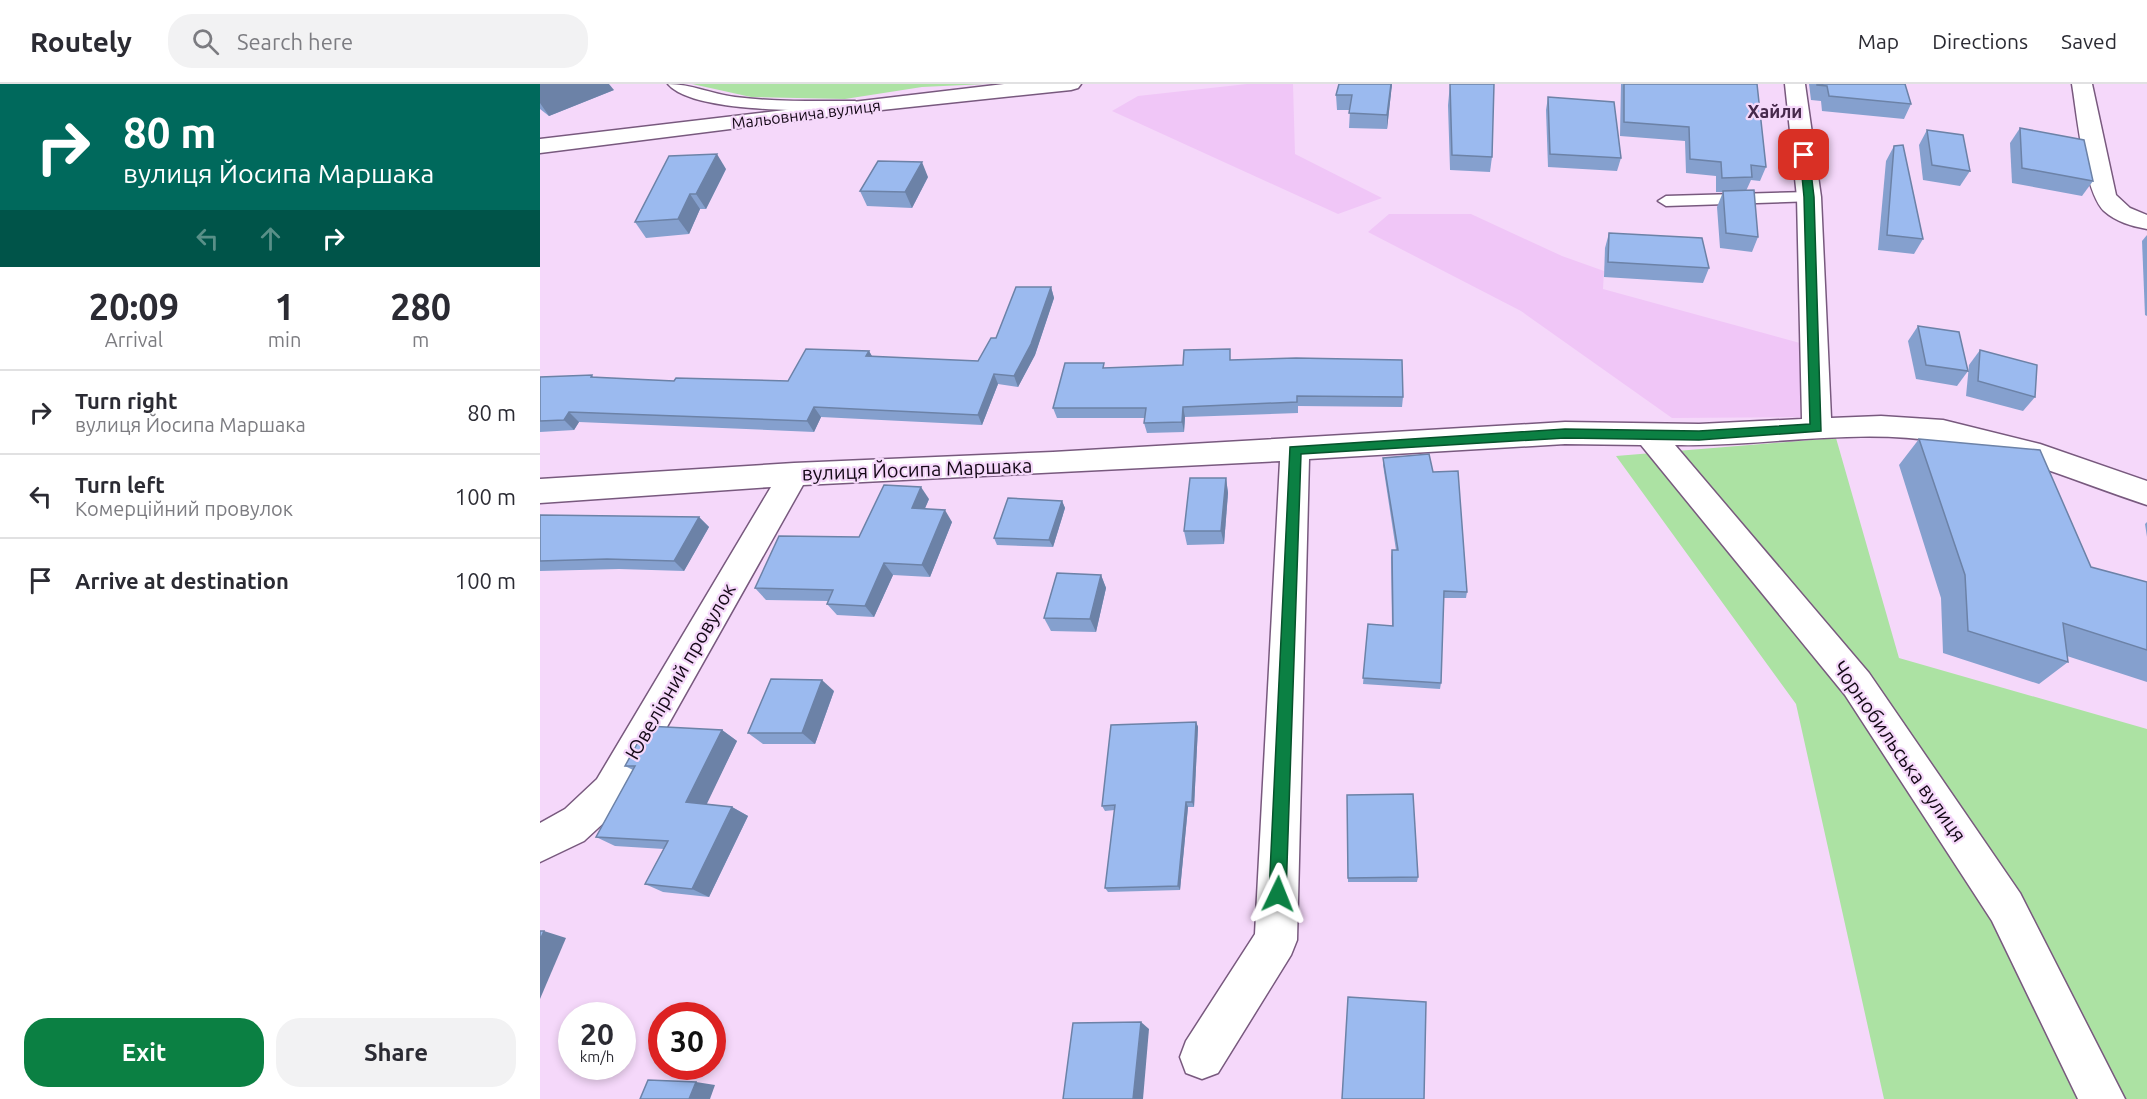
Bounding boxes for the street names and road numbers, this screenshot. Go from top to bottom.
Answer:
street label: Мальовнича вулиця [730,96,882,132]
street label: вулиця Йосипа Маршака [801,453,1033,485]
street label: Ювелірний провулок [620,579,740,763]
street label: Чорнобильська вулиця [1829,656,1971,846]

